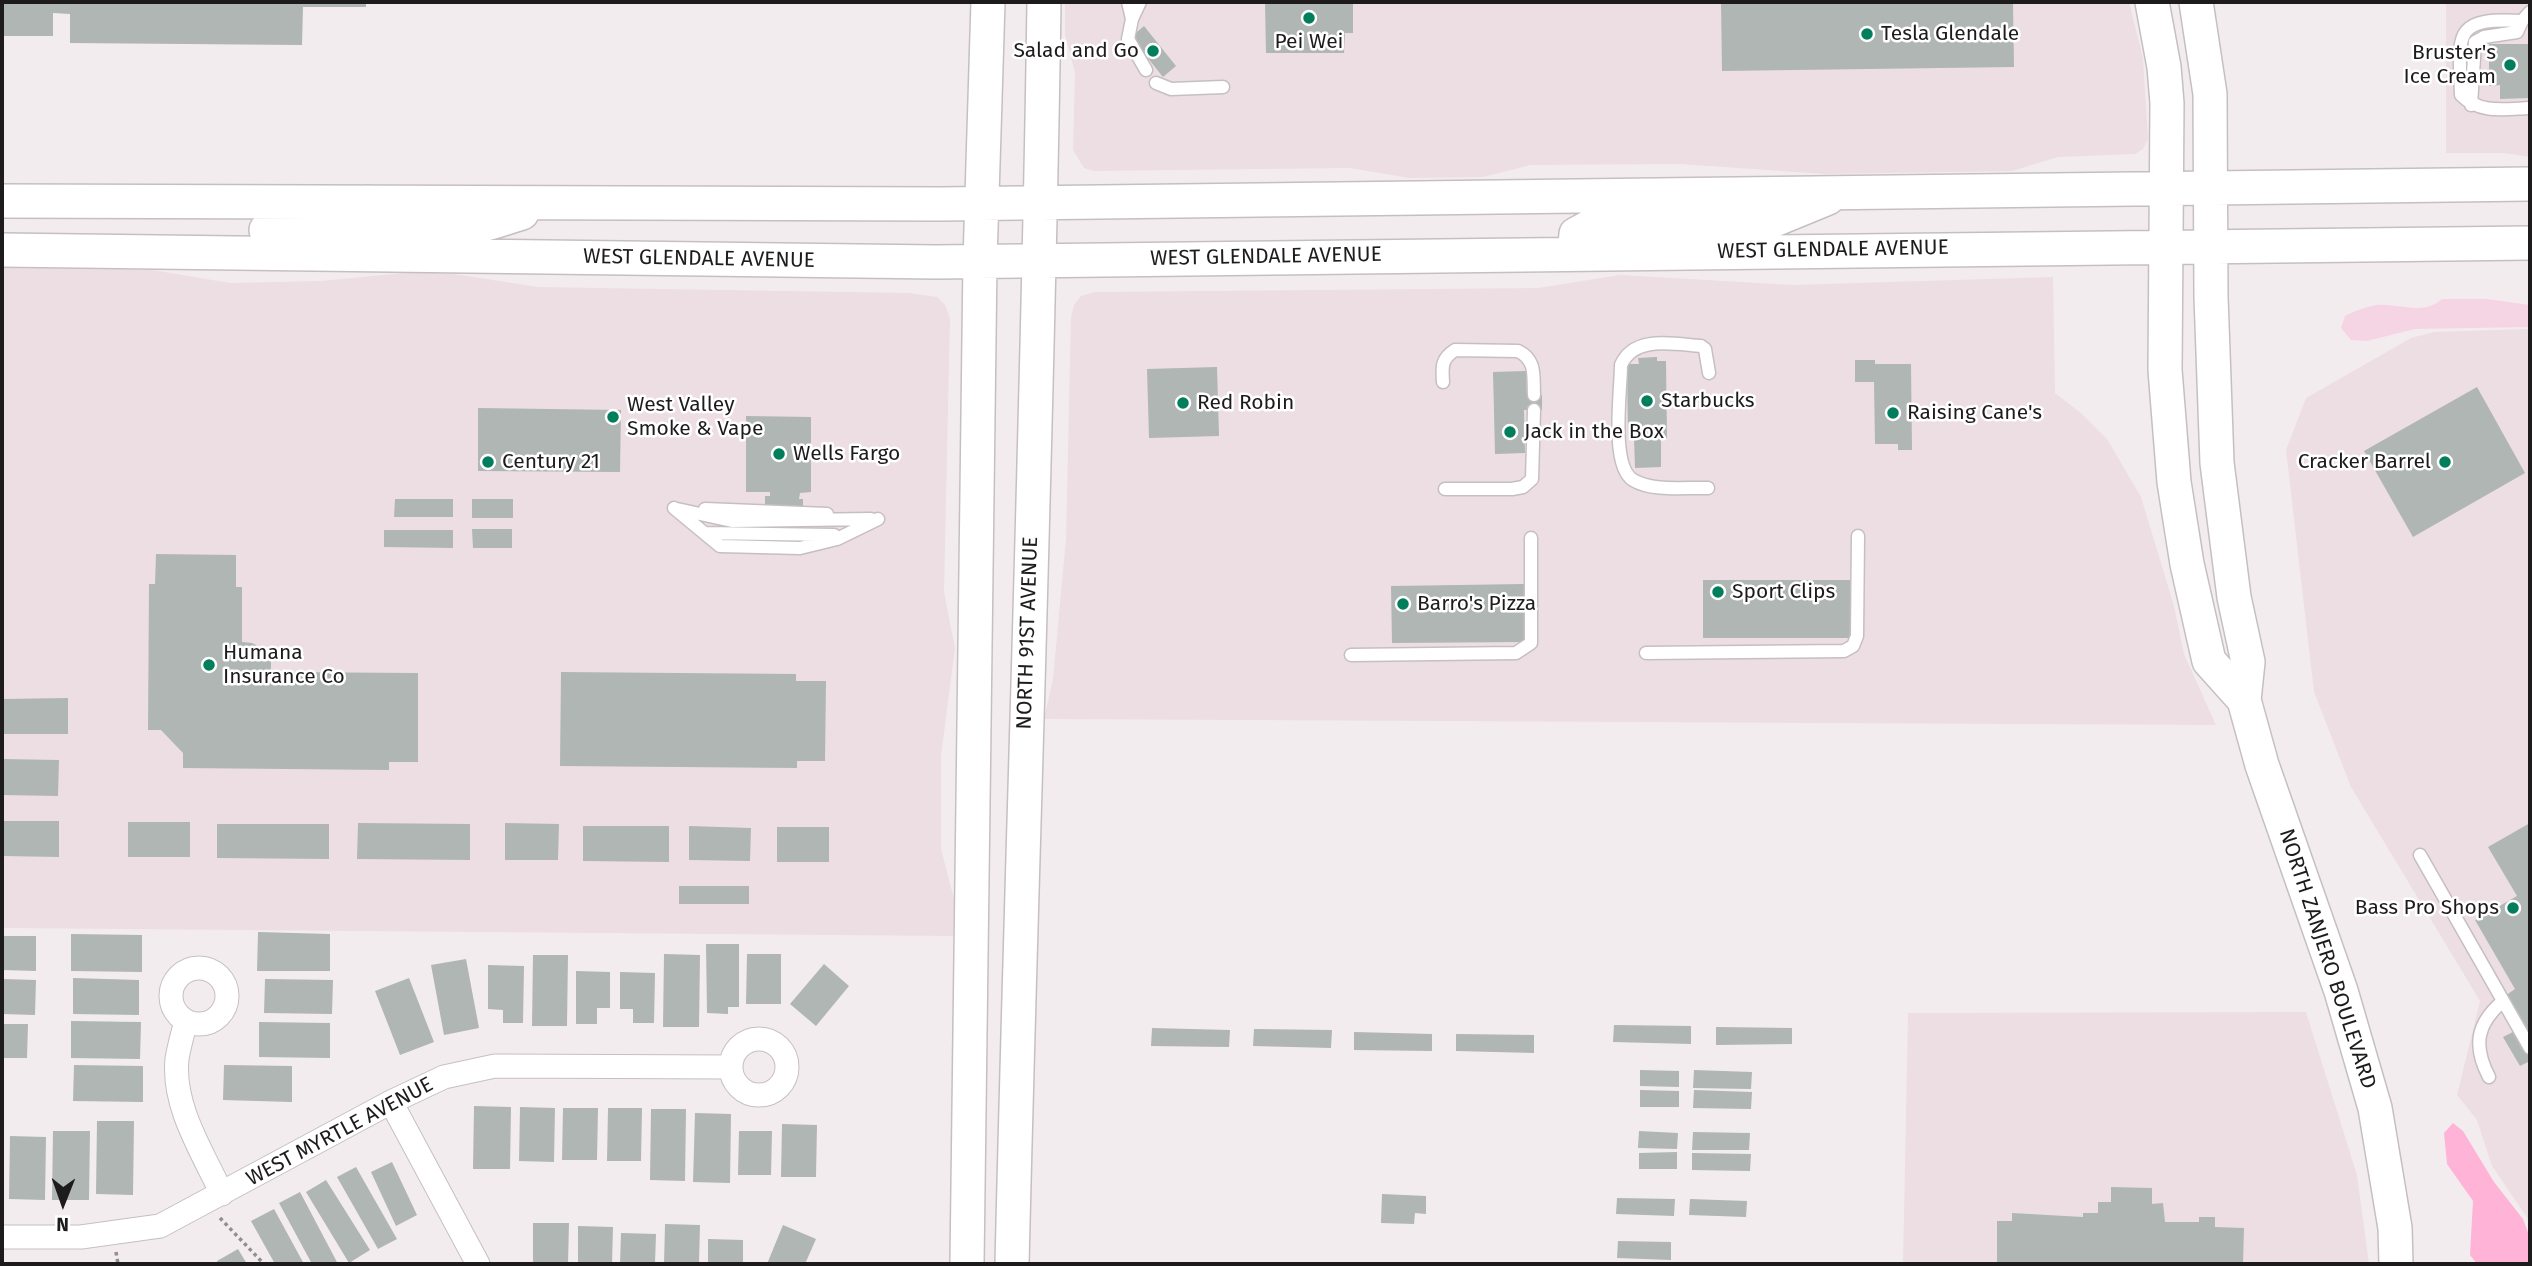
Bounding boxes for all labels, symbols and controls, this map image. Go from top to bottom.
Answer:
marker: Pei Wei [1301,10,1317,26]
place label: Tesla Glendale [1881,21,2019,47]
marker: Tesla Glendale [1859,26,1875,42]
place label: Pei Wei [1274,29,1344,55]
place label: Salad and Go [1013,38,1139,64]
place label: Bruster's Ice Cream [2404,40,2496,90]
marker: Salad and Go [1145,43,1161,59]
marker: Bruster's Ice Cream [2502,57,2518,73]
street label: WEST GLENDALE AVENUE [1717,235,1949,265]
street label: WEST GLENDALE AVENUE [1150,242,1382,272]
street label: WEST GLENDALE AVENUE [583,244,815,274]
place label: Starbucks [1661,388,1755,414]
place label: Red Robin [1197,390,1294,416]
place label: West Valley Smoke & Vape [627,392,763,442]
marker: Starbucks [1639,393,1655,409]
marker: Red Robin [1175,395,1191,411]
place label: Raising Cane's [1907,400,2042,426]
marker: Raising Cane's [1885,405,1901,421]
marker: West Valley Smoke & Vape [605,409,621,425]
place label: Jack in the Box [1524,419,1664,445]
marker: Jack in the Box [1502,424,1518,440]
place label: Wells Fargo [793,441,900,467]
marker: Wells Fargo [771,446,787,462]
place label: Century 21 [502,449,600,475]
place label: Cracker Barrel [2298,449,2431,475]
marker: Century 21 [480,454,496,470]
marker: Cracker Barrel [2437,454,2453,470]
street label: NORTH 91ST AVENUE [1012,536,1044,730]
place label: Sport Clips [1732,579,1835,605]
marker: Sport Clips [1710,584,1726,600]
place label: Barro's Pizza [1417,591,1536,617]
marker: Barro's Pizza [1395,596,1411,612]
place label: Humana Insurance Co [223,640,345,690]
marker: Humana Insurance Co [201,657,217,673]
street label: NORTH ZANJERO BOULEVARD [2273,826,2381,1092]
place label: Bass Pro Shops [2355,895,2499,921]
marker: Bass Pro Shops [2505,900,2521,916]
street label: WEST MYRTLE AVENUE [242,1072,438,1192]
north arrow [28,1168,98,1238]
text: N [56,1213,69,1236]

